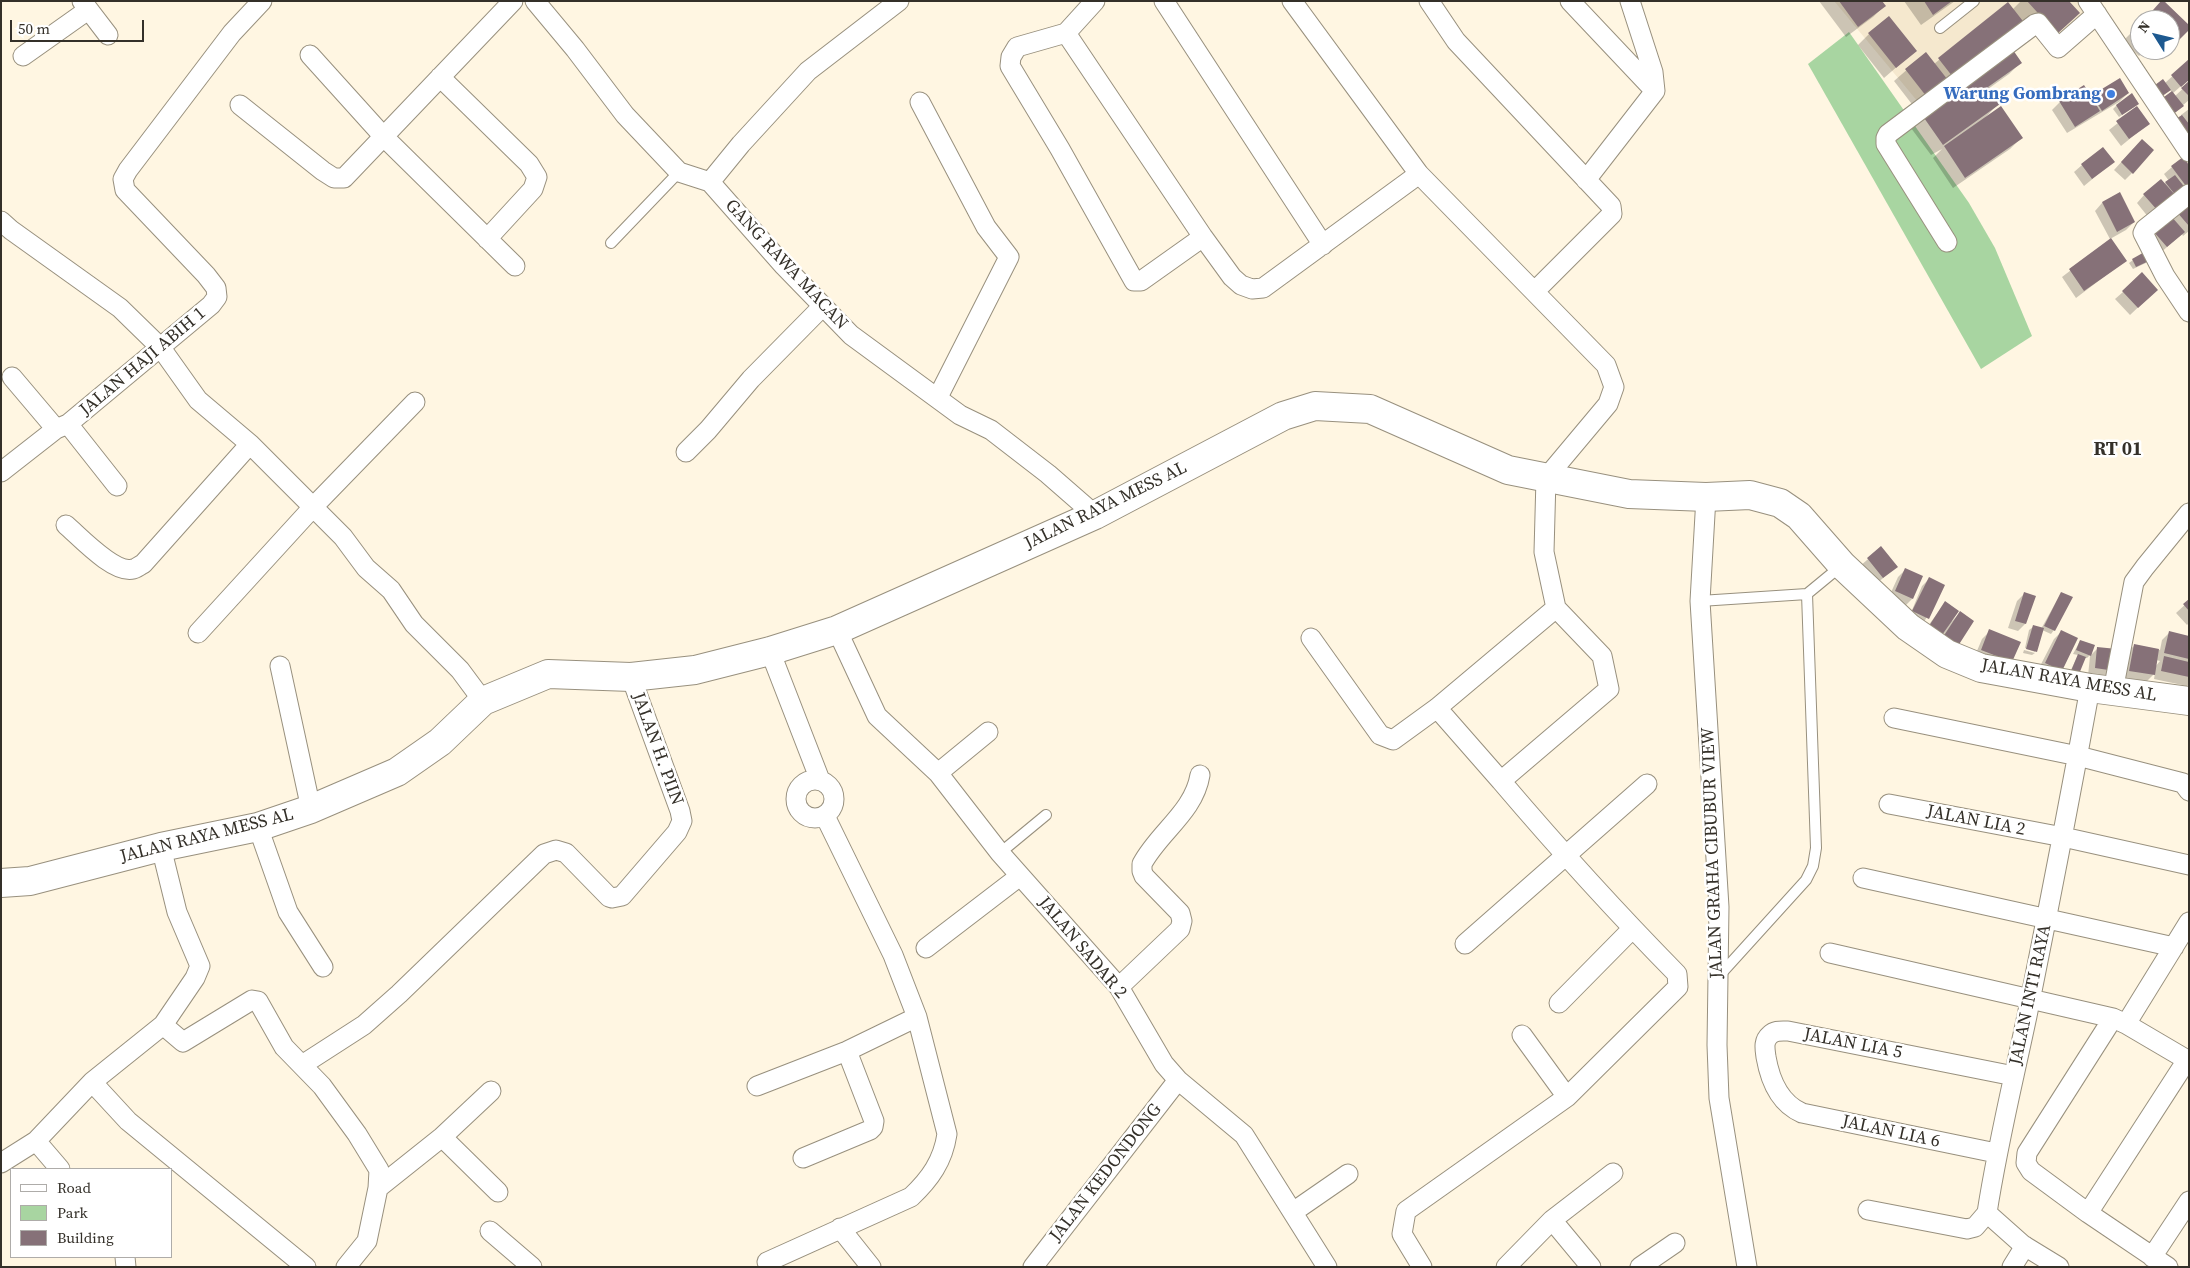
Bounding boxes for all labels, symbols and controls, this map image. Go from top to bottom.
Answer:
scale bar [12,10,146,42]
north arrow [2130,10,2180,60]
text: N [2133,17,2155,37]
text: 50 m [18,18,50,39]
place label: Warung Gombrang [1943,83,2101,105]
marker: Warung Gombrang [2105,88,2117,100]
street label: GANG RAWA MACAN [720,195,852,335]
street label: JALAN HAJI ABIH 1 [76,303,210,421]
district label: RT 01 [2094,439,2142,461]
street label: JALAN RAYA MESS AL [1021,457,1191,555]
street label: JALAN RAYA MESS AL [1980,655,2158,707]
street label: JALAN H. PIIN [627,690,687,808]
street label: JALAN GRAHA CIBUBUR VIEW [1698,727,1728,979]
street label: JALAN LIA 2 [1925,801,2027,841]
street label: JALAN RAYA MESS AL [118,804,296,868]
street label: JALAN SADAR 2 [1033,893,1131,1003]
street label: JALAN INTI RAYA [2006,923,2056,1067]
street label: JALAN LIA 5 [1802,1024,1904,1064]
street label: JALAN KEDONDONG [1045,1100,1167,1246]
street label: JALAN LIA 6 [1840,1111,1942,1153]
legend [10,1168,172,1258]
text: Road [57,1177,91,1198]
text: Park [57,1202,88,1223]
text: Building [57,1227,114,1248]

